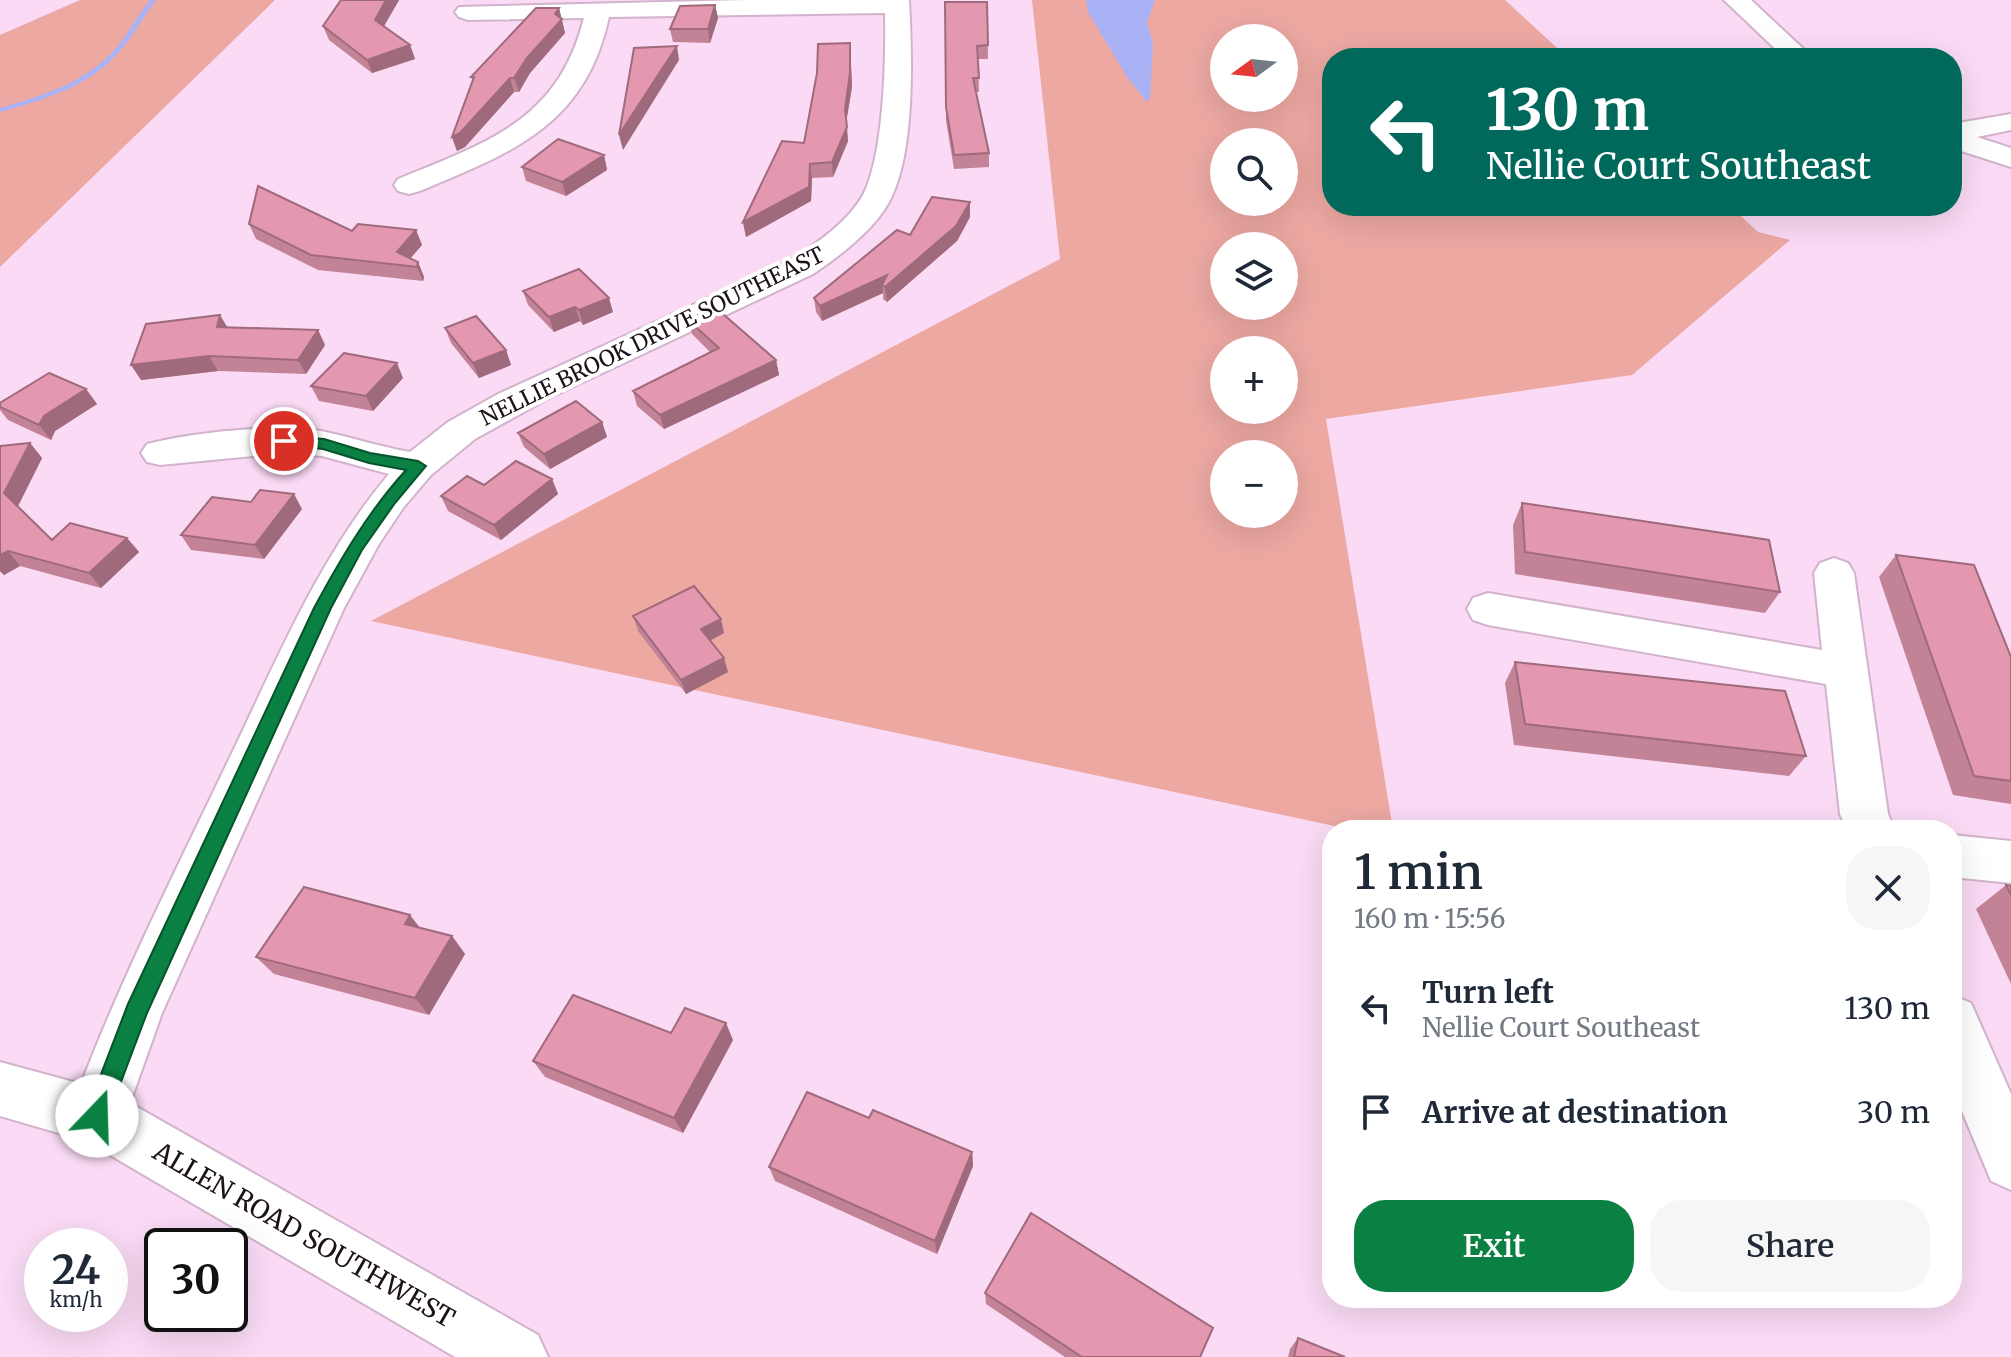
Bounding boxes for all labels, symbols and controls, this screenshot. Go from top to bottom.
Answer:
north arrow [1210,24,1298,112]
map controls [1210,24,1298,528]
text: 130 m [1486,75,1649,145]
icon: left [1354,80,1458,184]
button: search [1210,128,1298,216]
text: Nellie Court Southeast [1486,144,1871,189]
button: layers [1210,232,1298,320]
street label: NELLIE BROOK DRIVE SOUTHEAST [475,240,829,432]
button: + [1210,336,1298,424]
pin [250,407,318,475]
icon: arrive [262,419,306,463]
button: − [1210,440,1298,528]
text: 1 min [1354,842,1483,902]
button: close [1846,846,1930,930]
text: 160 m · 15:56 [1354,902,1505,935]
text: Turn left [1422,973,1554,1011]
icon: left [1354,986,1398,1030]
text: 130 m [1844,989,1930,1027]
text: Nellie Court Southeast [1422,1011,1700,1044]
position arrow [55,1074,139,1158]
icon: arrive [1354,1090,1398,1134]
text: Arrive at destination [1422,1093,1728,1131]
text: 30 m [1857,1093,1930,1131]
street label: ALLEN ROAD SOUTHWEST [147,1134,461,1335]
button: Exit [1354,1200,1634,1292]
button: Share [1650,1200,1930,1292]
speed limit sign: 30 [144,1228,248,1332]
text: 24 [52,1245,100,1295]
text: km/h [50,1287,102,1312]

